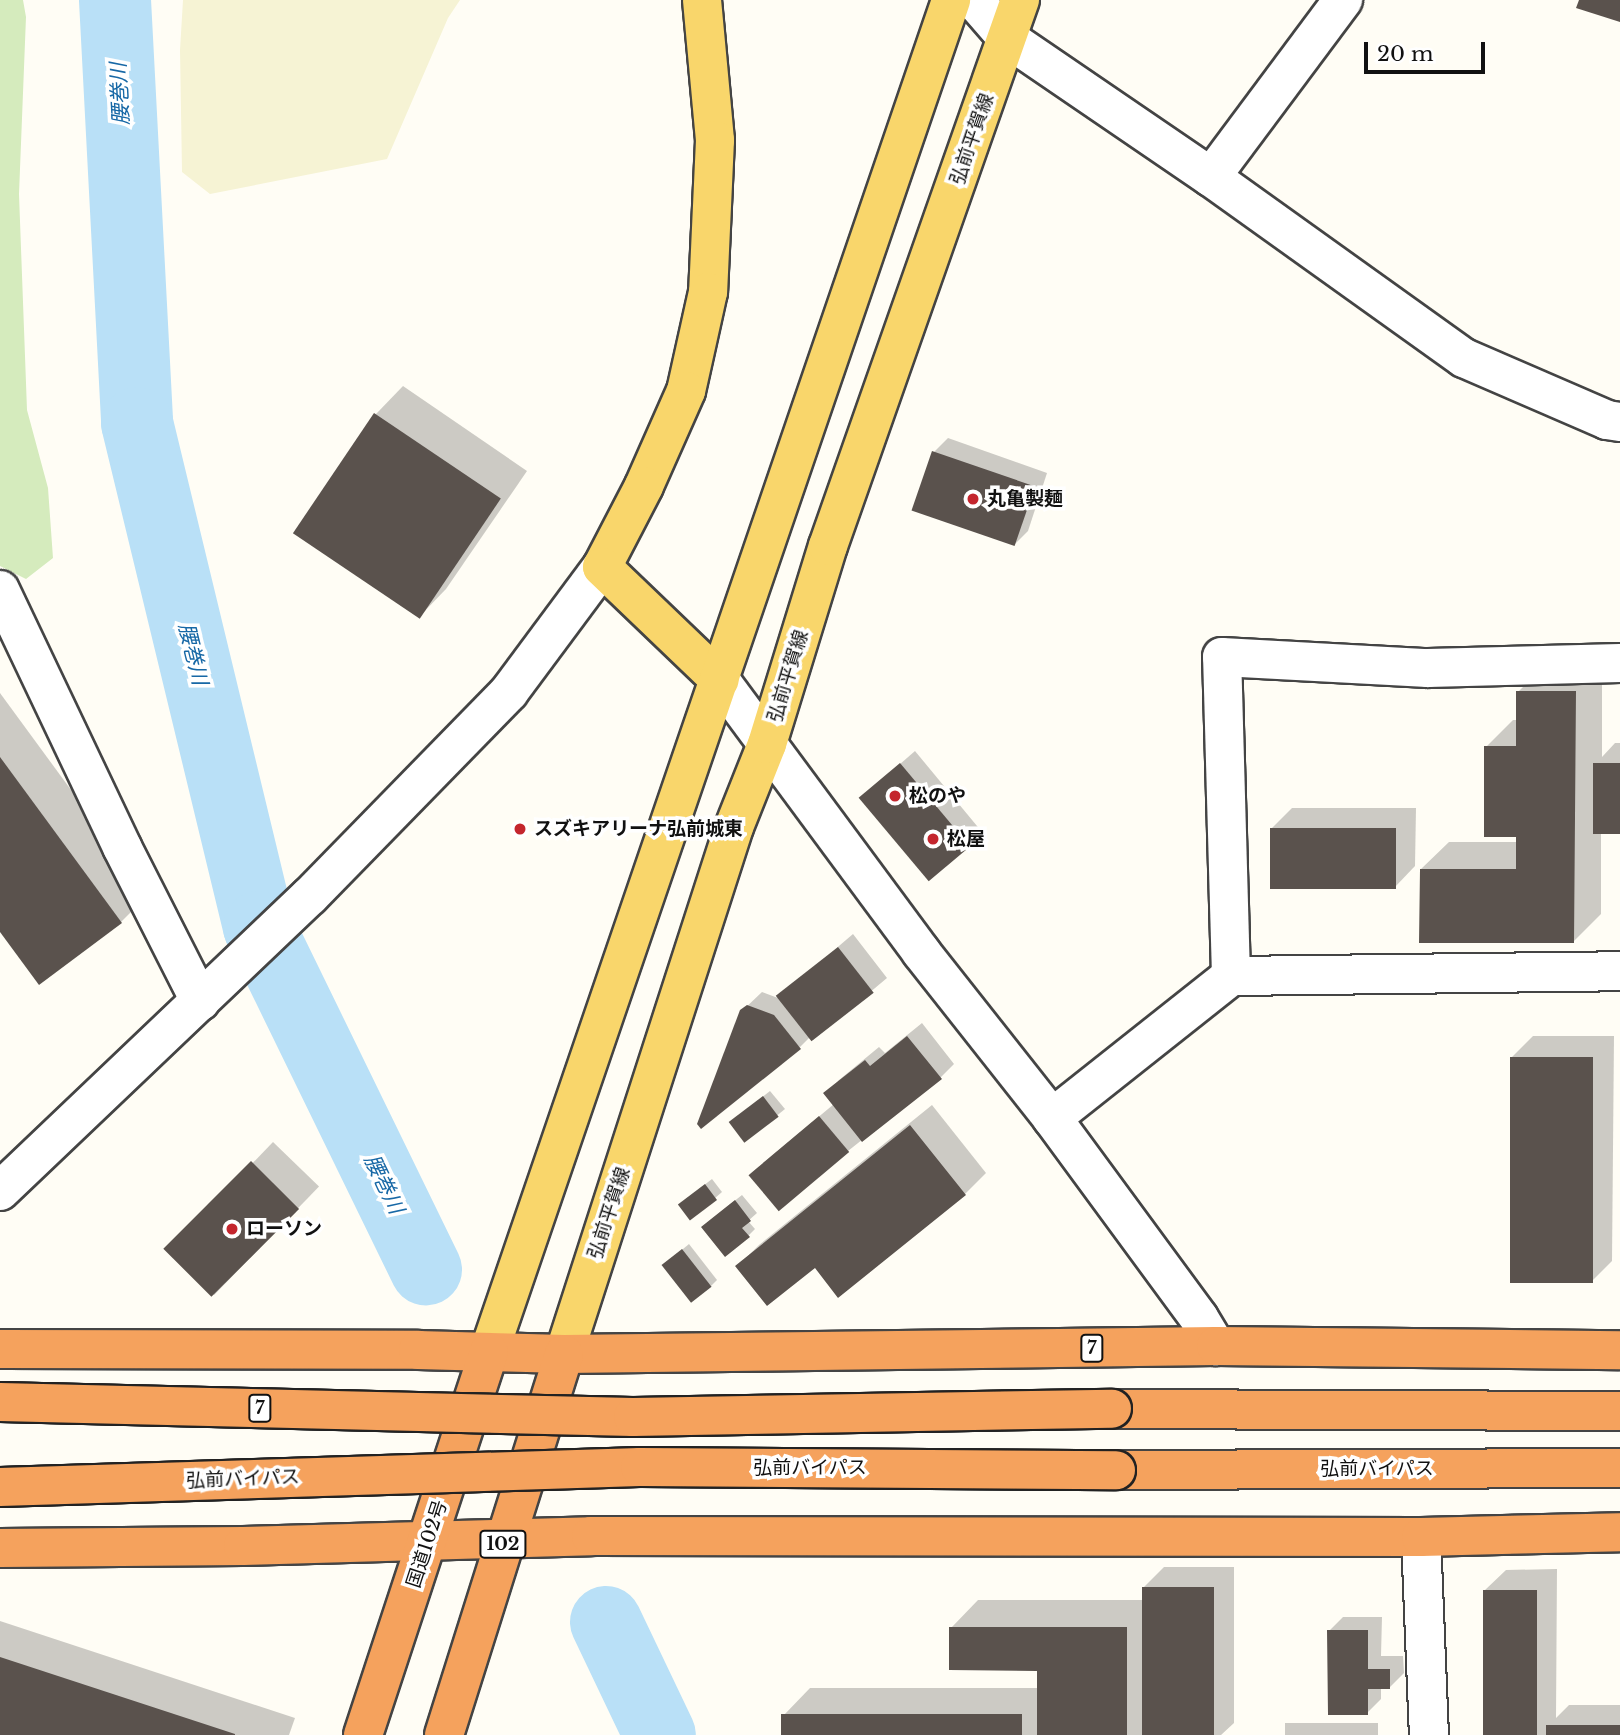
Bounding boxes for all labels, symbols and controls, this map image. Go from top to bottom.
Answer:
scale bar [1368,28,1489,72]
text: 20 m [1377,41,1434,67]
water label: 腰巻川 [106,62,134,126]
street label: 弘前平賀線 [946,90,998,188]
place label: 丸亀製麺 [987,488,1063,510]
marker: 丸亀製麺 [965,491,981,507]
water label: 腰巻川 [173,620,213,688]
street label: 弘前平賀線 [763,627,813,725]
place label: 松のや [909,785,966,807]
marker: 松のや [887,788,903,804]
place label: スズキアリーナ弘前城東 [534,818,743,840]
marker: スズキアリーナ弘前城東 [512,821,528,837]
place label: 松屋 [947,828,985,850]
marker: 松屋 [925,831,941,847]
water label: 腰巻川 [359,1150,409,1218]
street label: 弘前平賀線 [583,1164,635,1262]
place label: ローソン [246,1218,322,1240]
marker: ローソン [224,1221,240,1237]
road number: 7 [1080,1334,1104,1363]
road number: 7 [248,1394,272,1422]
street label: 弘前バイパス [753,1457,867,1479]
street label: 弘前バイパス [1320,1458,1434,1480]
street label: 弘前バイパス [186,1466,300,1492]
street label: 国道102号 [402,1497,452,1591]
road number: 102 [478,1530,528,1559]

